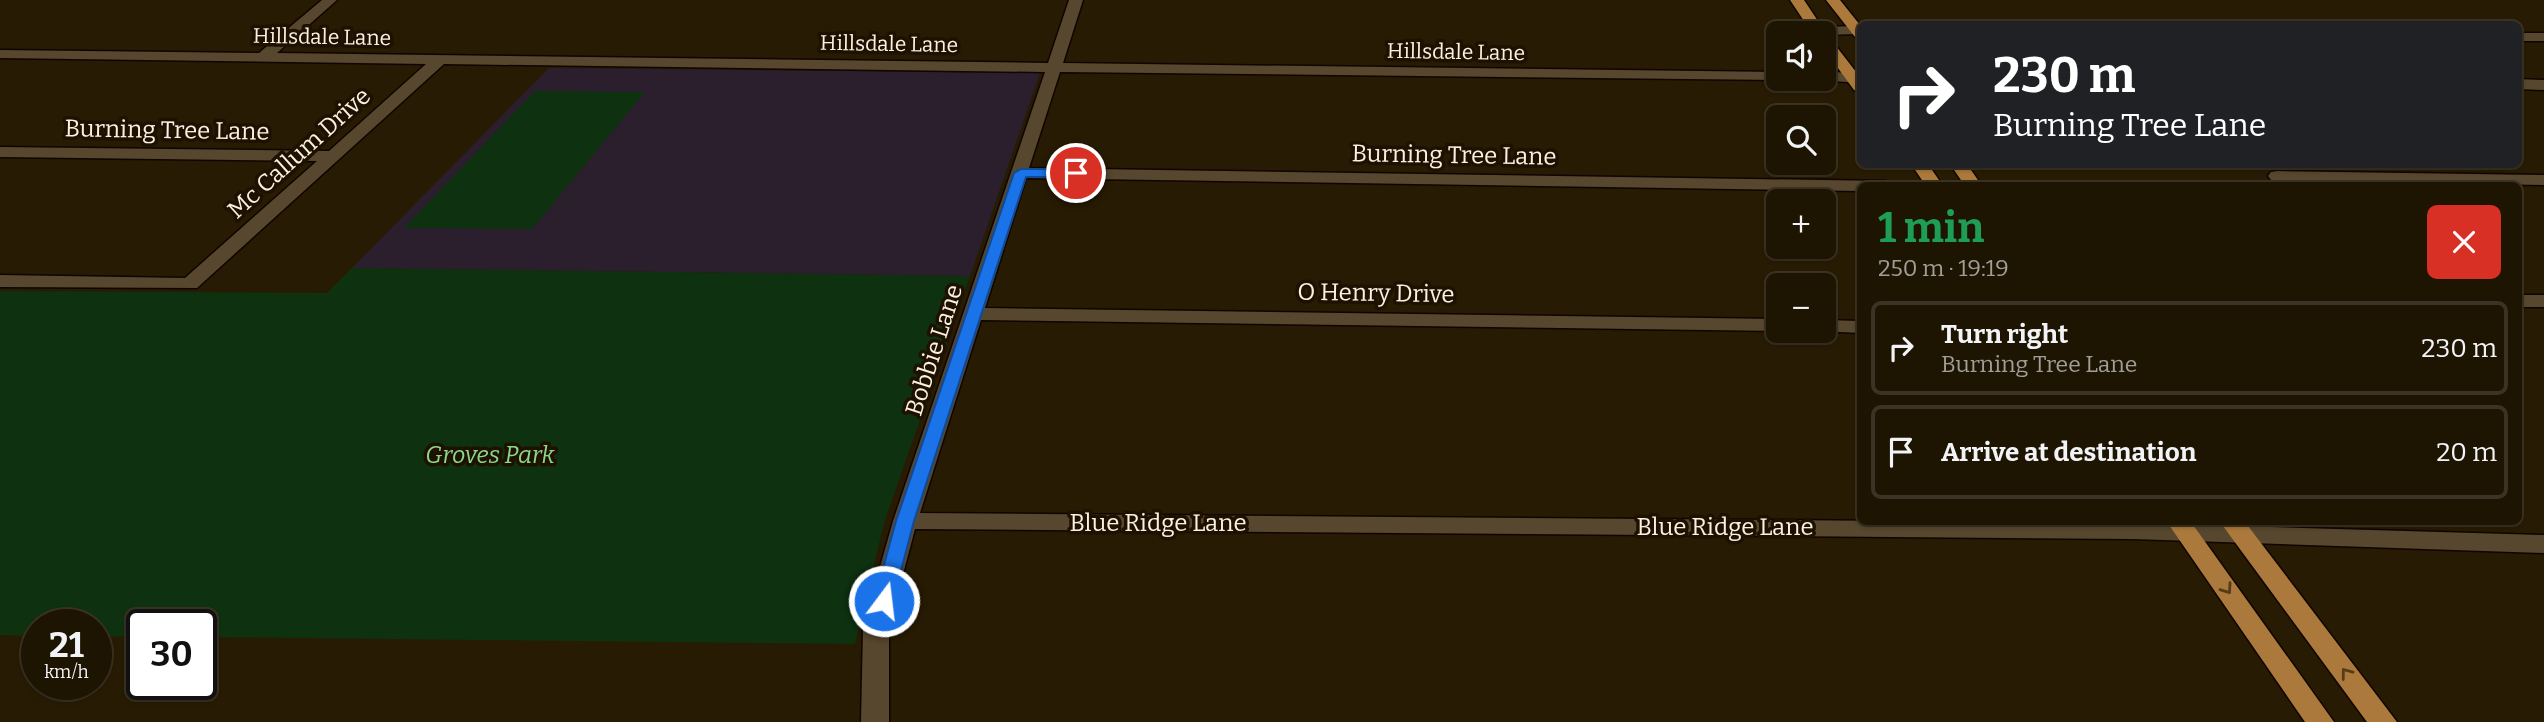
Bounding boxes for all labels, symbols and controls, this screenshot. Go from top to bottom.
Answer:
map controls [1766,21,1836,343]
button: sound [1766,21,1836,91]
street label: Hillsdale Lane [253,23,391,51]
street label: Hillsdale Lane [820,30,958,58]
street label: Hillsdale Lane [1387,38,1525,66]
text: 230 m [1993,46,2136,105]
icon: right [1878,49,1969,140]
street label: Mc Callum Drive [222,82,376,224]
button: search [1766,105,1836,175]
text: Burning Tree Lane [1993,106,2266,144]
street label: Burning Tree Lane [64,114,270,146]
street label: Burning Tree Lane [1351,139,1557,171]
pin [1046,143,1106,203]
icon: arrive [1057,154,1095,192]
button: + [1766,189,1836,259]
text: 1 min [1878,203,1984,253]
button: close [2427,205,2501,279]
text: 250 m · 19:19 [1878,254,2009,282]
button: − [1766,273,1836,343]
street label: O Henry Drive [1297,278,1455,308]
street label: Bobbie Lane [900,281,968,419]
text: Turn right [1941,319,2068,350]
icon: right [1882,329,1920,367]
text: 230 m [2421,333,2497,364]
text: Burning Tree Lane [1941,350,2137,378]
icon: arrive [1882,433,1920,471]
text: Arrive at destination [1941,437,2196,468]
text: 20 m [2436,437,2497,468]
park label: Groves Park [425,441,556,469]
street label: Blue Ridge Lane [1069,509,1247,537]
street label: Blue Ridge Lane [1636,513,1814,541]
position arrow [847,564,921,638]
one-way arrow [2219,581,2231,594]
speed limit sign: 30 [126,609,217,700]
text: 21 [49,624,84,666]
text: km/h [44,661,89,683]
one-way arrow [2341,668,2354,681]

